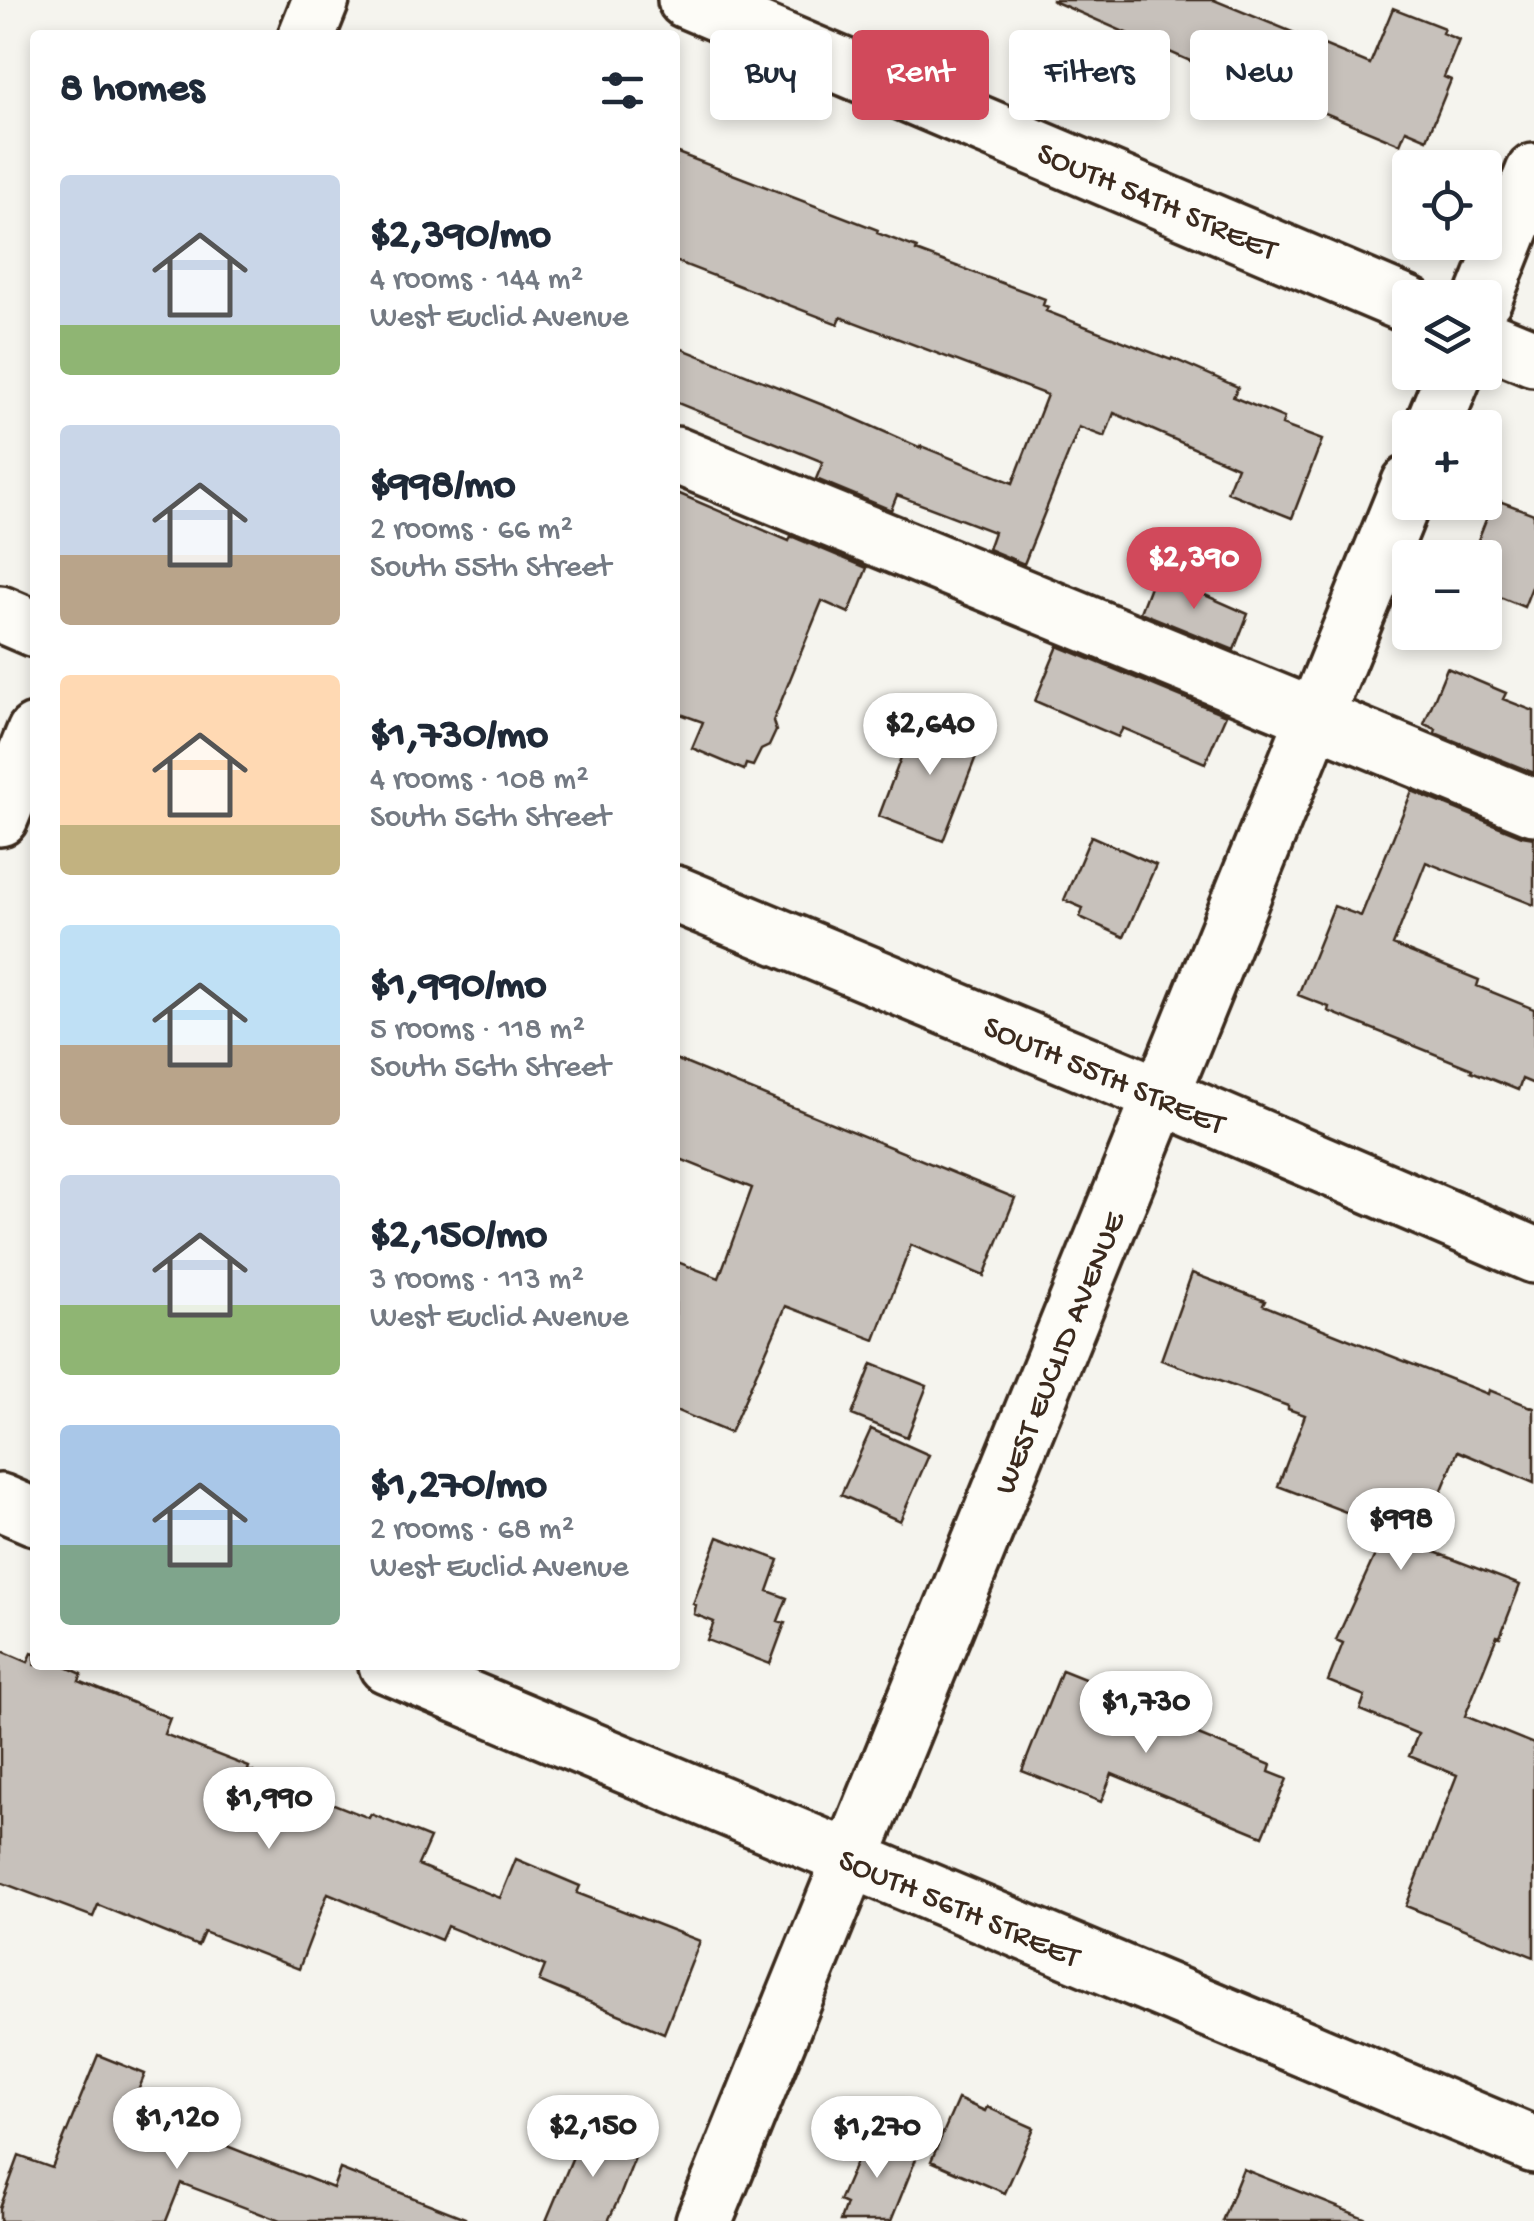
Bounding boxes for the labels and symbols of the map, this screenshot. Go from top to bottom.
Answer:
street label: SOUTH 54TH STREET [1030,136,1283,272]
pin: $2,390 [1113,527,1275,612]
pin: $2,640 [849,693,1011,778]
street label: SOUTH 55TH STREET [977,1010,1231,1146]
street label: WEST EUCLID AVENUE [988,1206,1136,1501]
pin: $998 [1342,1488,1460,1573]
pin: $1,730 [1065,1671,1227,1756]
pin: $1,990 [188,1767,350,1852]
street label: SOUTH 56TH STREET [832,1843,1086,1979]
pin: $1,120 [96,2087,258,2172]
pin: $2,150 [512,2095,674,2180]
pin: $1,270 [796,2096,958,2181]

